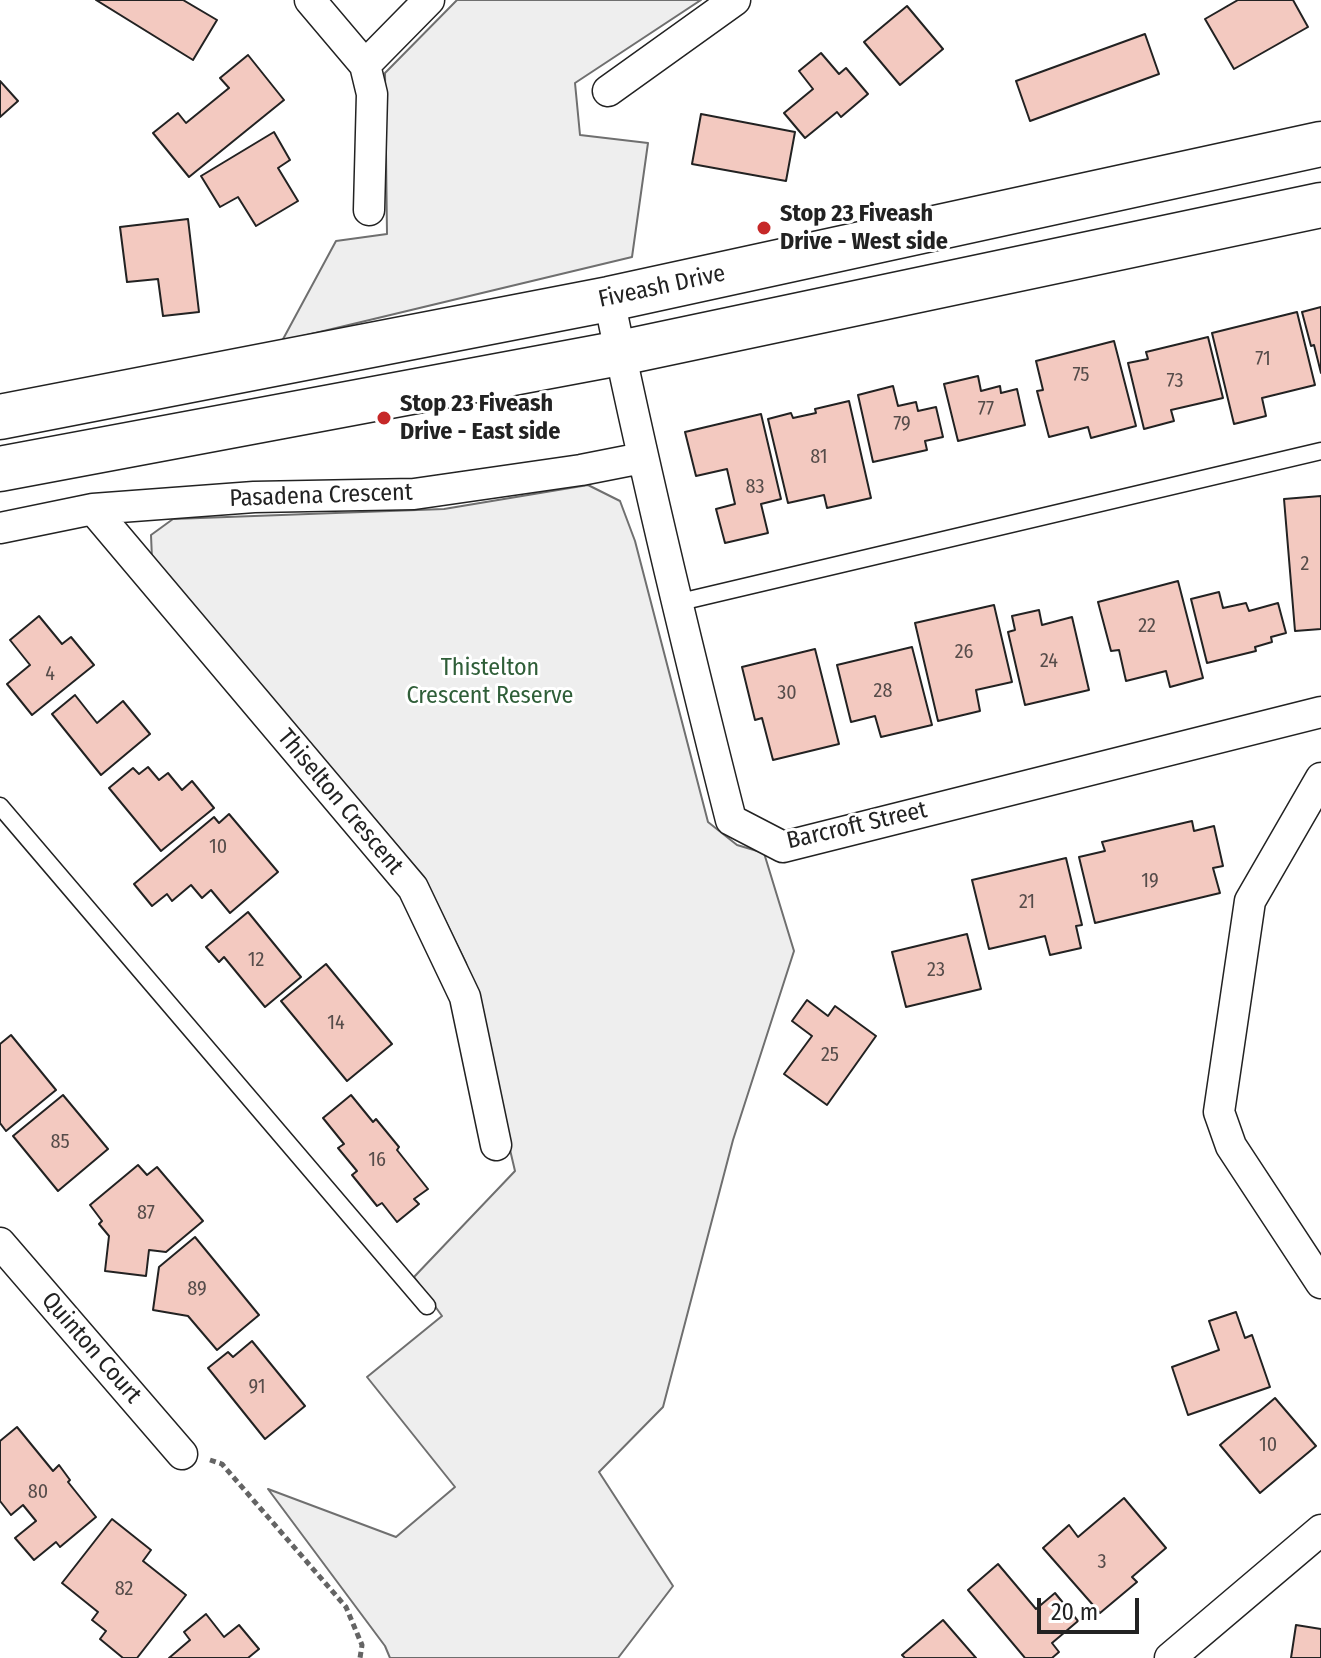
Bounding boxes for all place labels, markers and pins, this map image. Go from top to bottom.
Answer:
place label: Stop 23 Fiveash Drive - West side [780,200,948,256]
marker: Stop 23 Fiveash Drive - West side [755,219,773,237]
place label: Stop 23 Fiveash Drive - East side [400,390,560,446]
marker: Stop 23 Fiveash Drive - East side [375,409,393,427]

